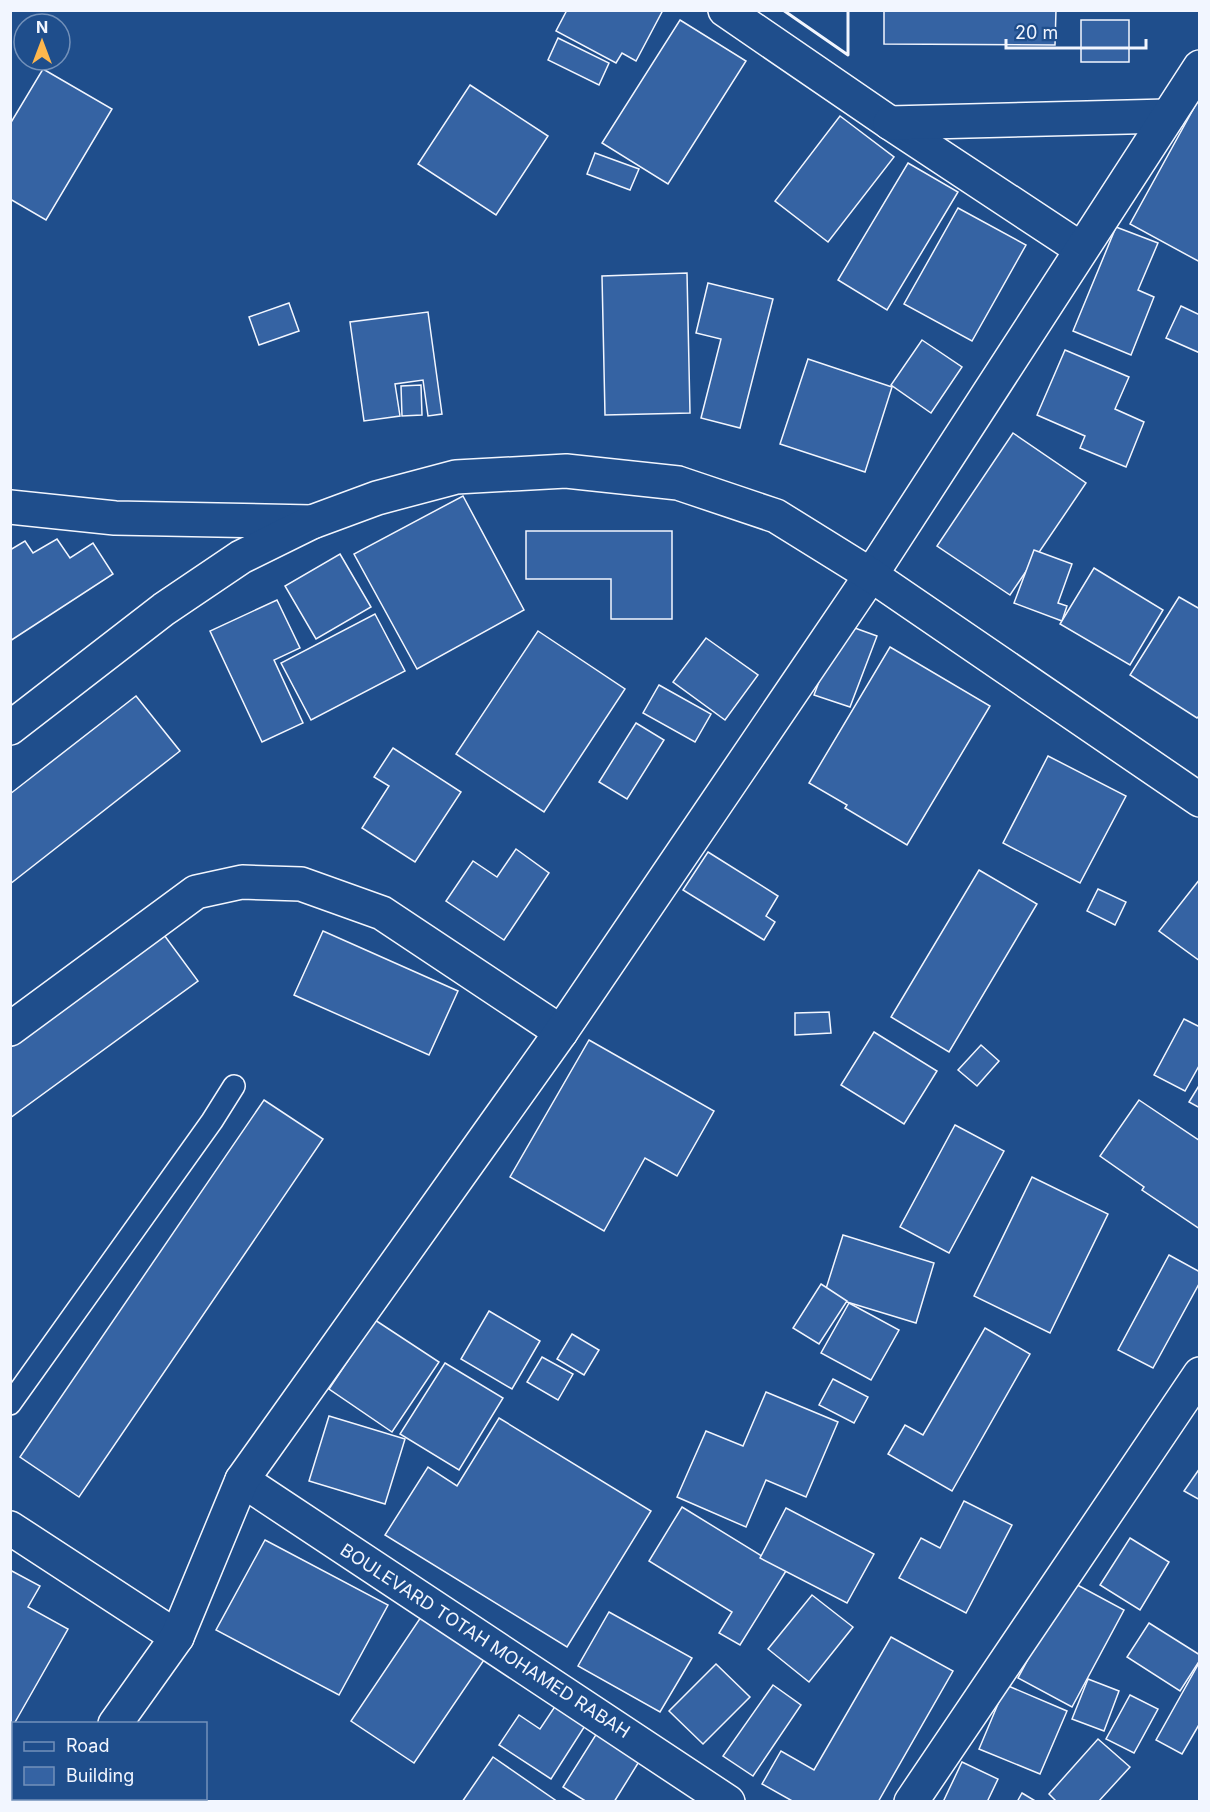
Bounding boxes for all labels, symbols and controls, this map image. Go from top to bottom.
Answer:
north arrow [12,12,72,72]
scale bar [1006,12,1146,50]
text: N [36,17,48,37]
text: 20 m [1015,22,1058,43]
street label: BOULEVARD TOTAH MOHAMED RABAH [337,1539,634,1742]
legend [12,1722,207,1800]
text: Road [66,1735,109,1756]
text: Building [66,1765,134,1786]

